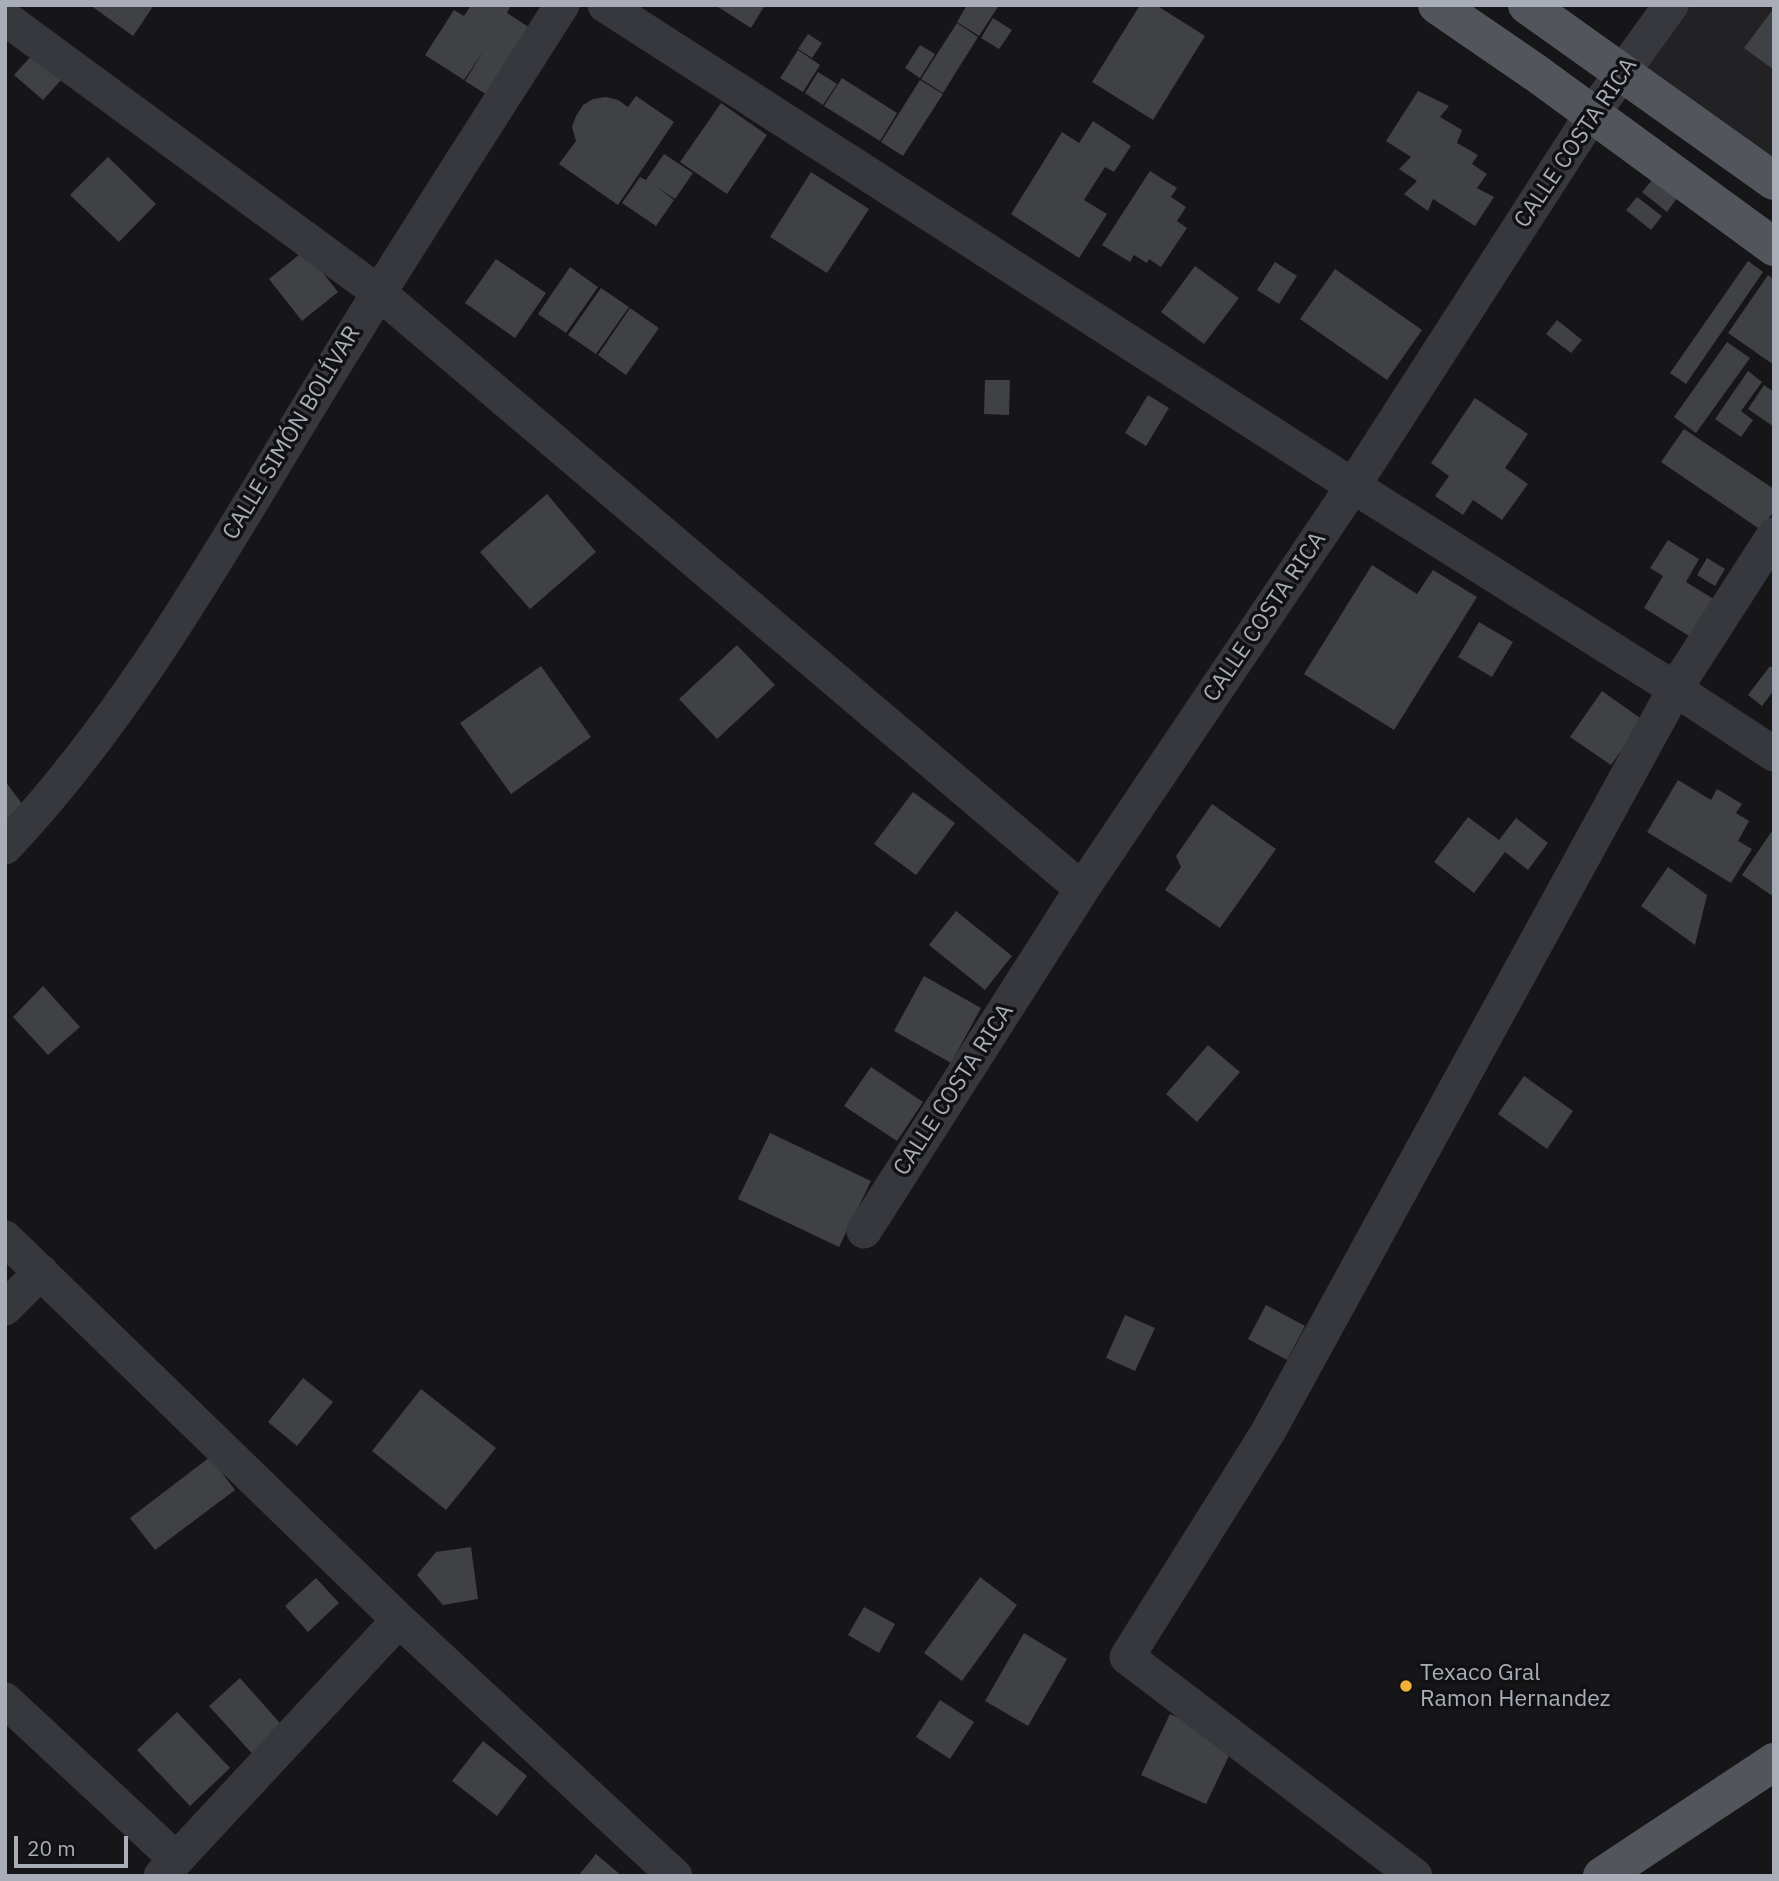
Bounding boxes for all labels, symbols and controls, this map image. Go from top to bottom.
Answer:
street label: CALLE COSTA RICA [1509,53,1643,233]
street label: CALLE SIMÓN BOLÍVAR [217,321,367,545]
street label: CALLE COSTA RICA [1198,527,1332,707]
street label: CALLE COSTA RICA [888,999,1020,1181]
place label: Texaco Gral Ramon Hernandez [1420,1659,1610,1713]
marker: Texaco Gral Ramon Hernandez [1398,1678,1414,1694]
scale bar [18,1822,131,1866]
text: 20 m [27,1834,76,1862]

